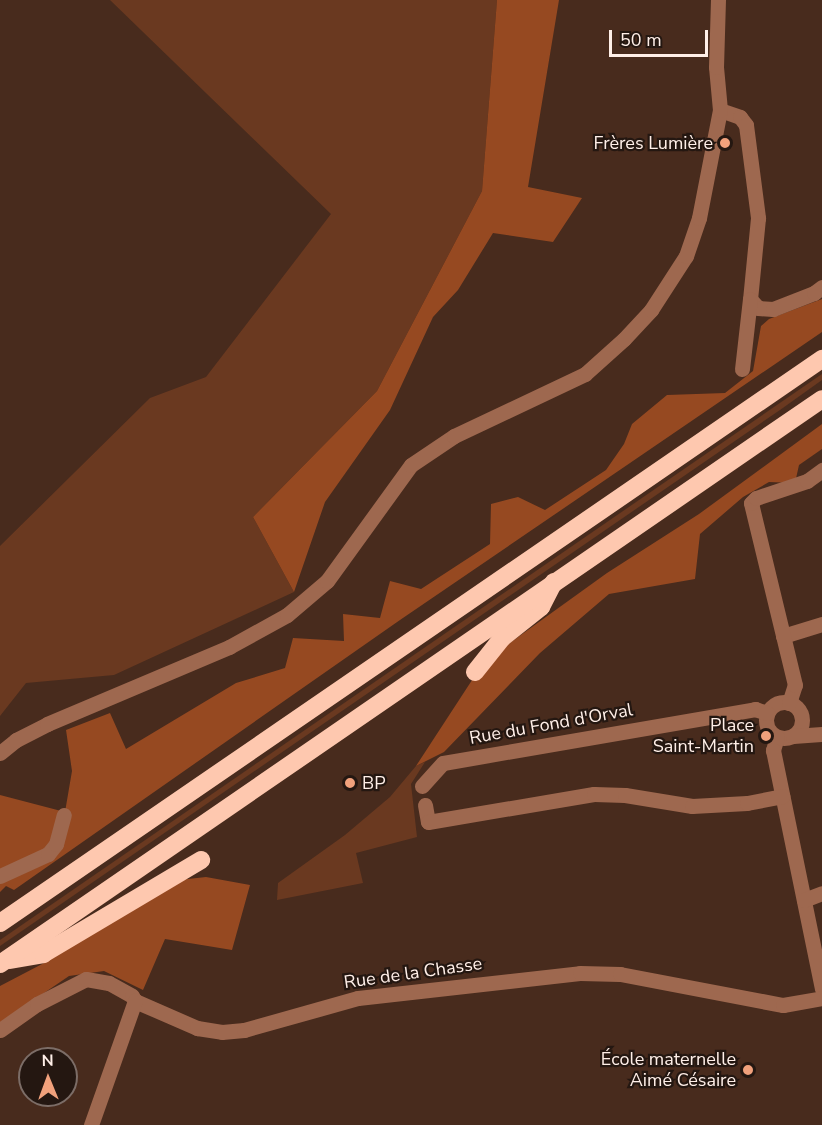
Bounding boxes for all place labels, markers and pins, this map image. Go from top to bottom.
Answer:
place label: Frères Lumière [593,132,713,154]
marker: Frères Lumière [718,136,732,150]
place label: Place Saint-Martin [653,715,754,758]
marker: Place Saint-Martin [759,729,773,743]
place label: BP [362,772,386,794]
marker: BP [343,776,357,790]
place label: École maternelle Aimé Césaire [601,1049,736,1092]
marker: École maternelle Aimé Césaire [741,1063,755,1077]

